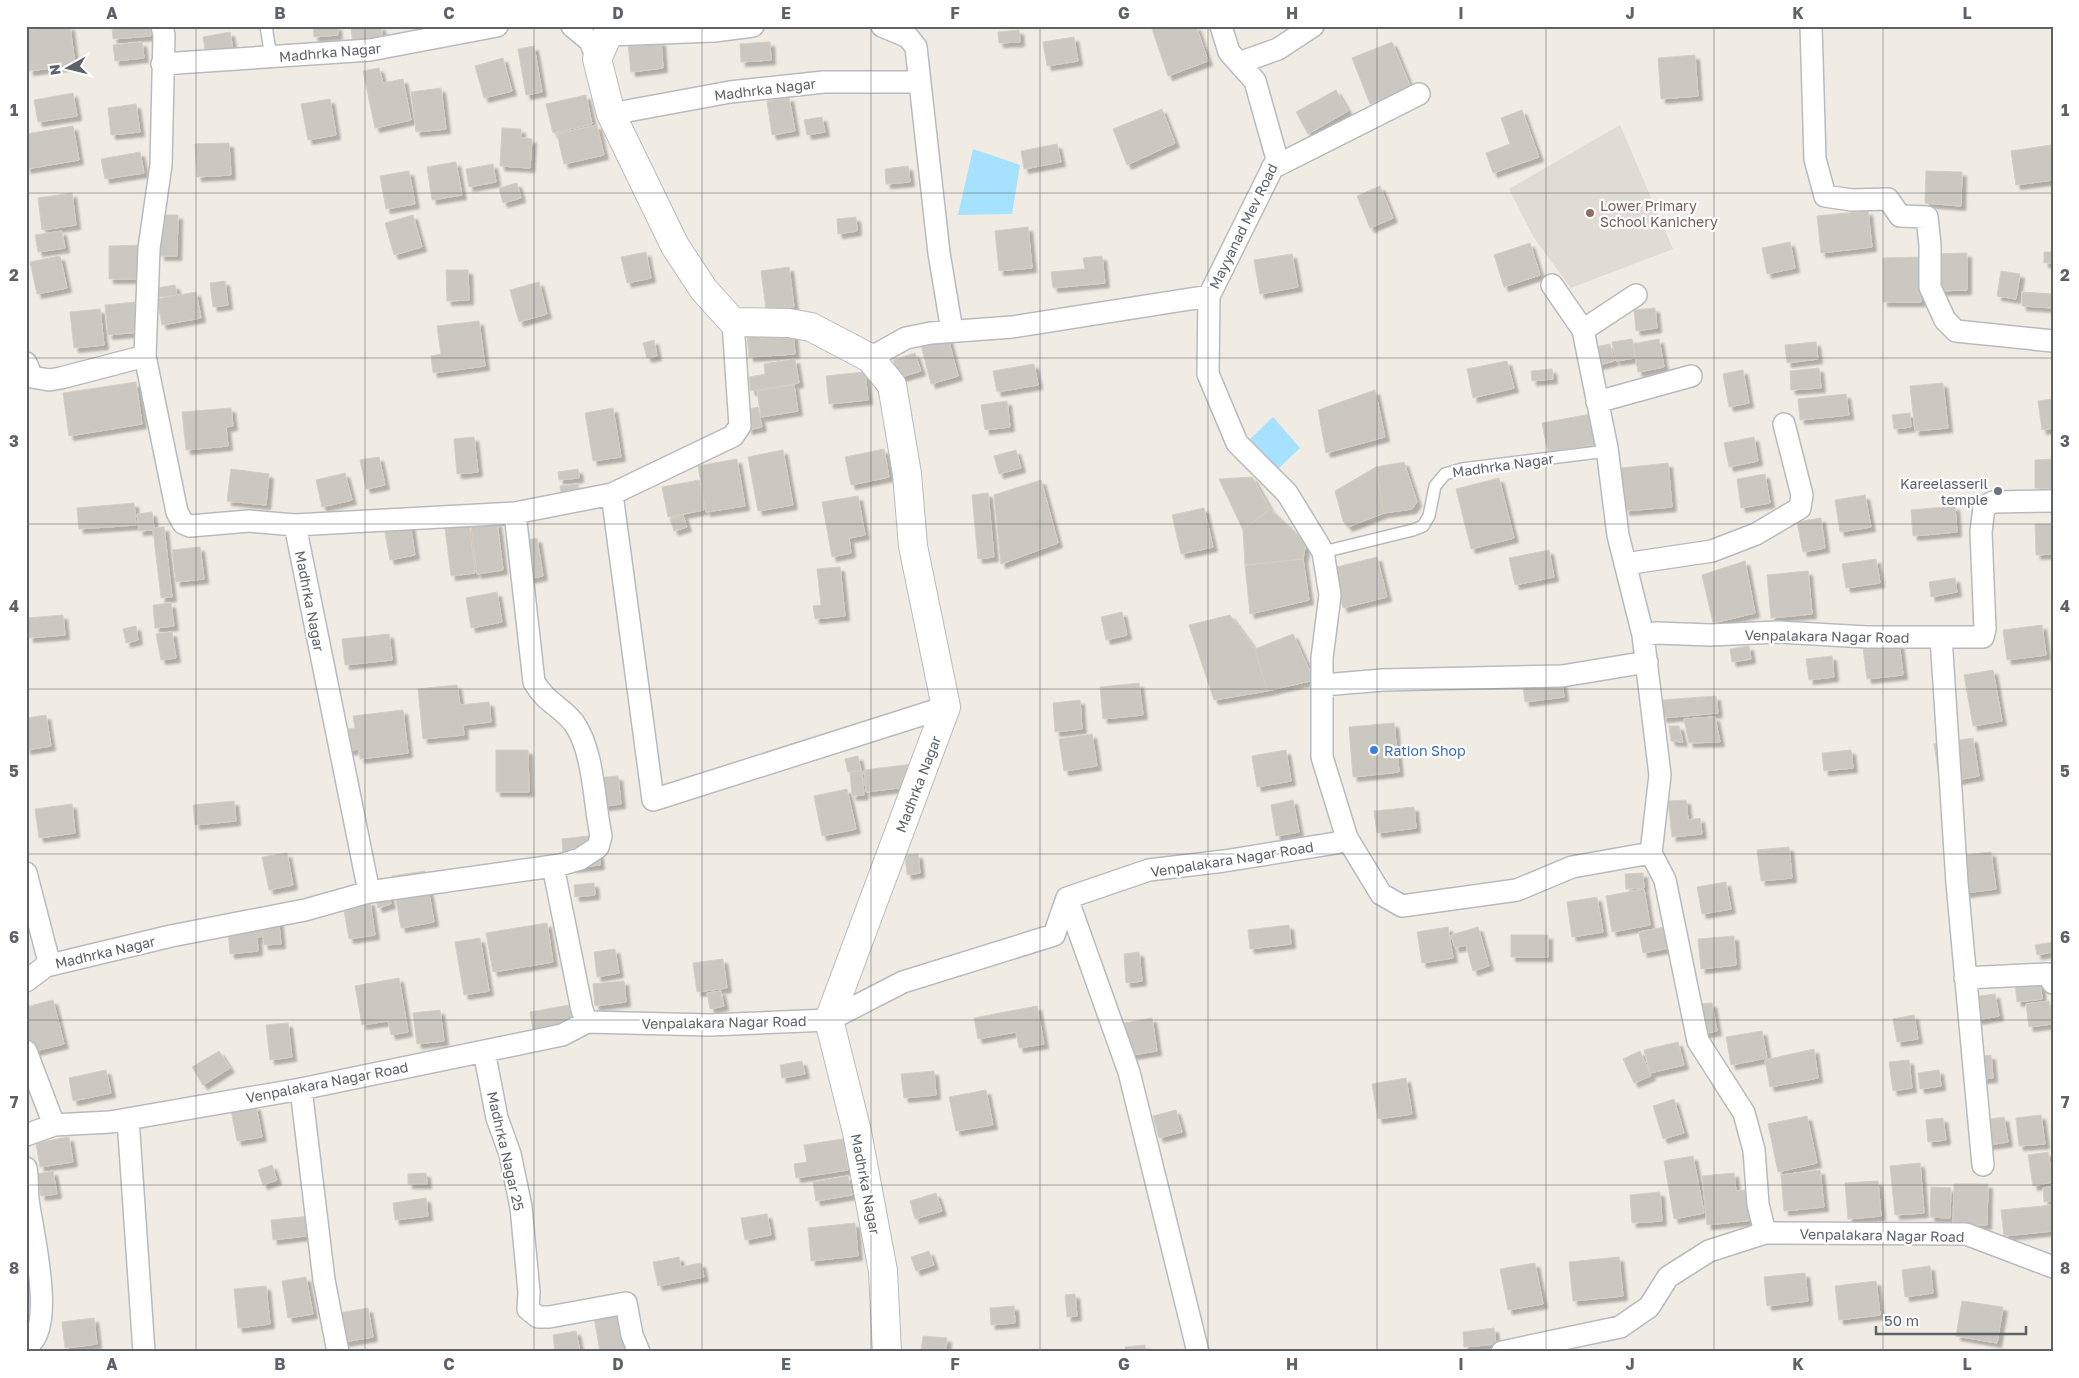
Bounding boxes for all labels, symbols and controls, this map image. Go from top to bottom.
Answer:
text: A [106,3,118,23]
text: B [274,3,286,23]
text: C [443,3,455,23]
text: D [612,3,624,23]
text: E [781,3,791,23]
text: F [950,3,960,23]
text: G [1118,3,1130,23]
text: H [1286,3,1298,23]
text: I [1458,3,1464,23]
text: J [1625,3,1635,23]
text: K [1792,3,1804,23]
text: L [1962,3,1972,23]
street label: Madhrka Nagar [278,39,382,65]
north arrow [42,42,92,92]
text: N [45,63,64,76]
street label: Madhrka Nagar [713,74,817,104]
text: 1 [10,100,18,120]
text: 1 [2061,100,2069,120]
street label: Mayyanad Mev Road [1205,161,1281,291]
place label: Lower Primary School Kanichery [1600,197,1718,230]
marker: Lower Primary School Kanichery [1584,207,1596,219]
text: 2 [9,265,19,285]
text: 2 [2060,265,2070,285]
text: 3 [9,431,19,451]
text: 3 [2060,431,2070,451]
street label: Madhrka Nagar [1451,449,1555,481]
place label: Kareelasseril temple [1900,475,1988,508]
marker: Kareelasseril temple [1992,485,2004,497]
street label: Madhrka Nagar [292,549,328,653]
text: 4 [9,596,19,616]
text: 4 [2060,596,2070,616]
street label: Venpalakara Nagar Road [1744,626,1910,646]
street label: Madhrka Nagar [892,733,944,835]
place label: Ration Shop [1384,742,1466,759]
marker: Ration Shop [1368,744,1380,756]
text: 5 [9,761,19,781]
text: 5 [2060,761,2070,781]
street label: Venpalakara Nagar Road [1149,838,1315,880]
text: 6 [9,927,19,947]
text: 6 [2060,927,2070,947]
street label: Madhrka Nagar [53,932,157,972]
street label: Venpalakara Nagar Road [641,1012,807,1032]
street label: Venpalakara Nagar Road [244,1058,410,1106]
street label: Madhrka Nagar 25 [484,1090,528,1212]
text: 7 [10,1092,19,1112]
text: 7 [2061,1092,2070,1112]
street label: Madhrka Nagar [848,1132,884,1236]
street label: Venpalakara Nagar Road [1799,1225,1965,1245]
text: 8 [9,1258,19,1278]
text: 8 [2060,1258,2070,1278]
scale bar [1876,1303,2026,1335]
text: 50 m [1884,1311,1919,1329]
text: A [106,1354,118,1374]
text: B [274,1354,286,1374]
text: C [443,1354,455,1374]
text: D [612,1354,624,1374]
text: E [781,1354,791,1374]
text: F [950,1354,960,1374]
text: G [1118,1354,1130,1374]
text: H [1286,1354,1298,1374]
text: I [1458,1354,1464,1374]
text: J [1625,1354,1635,1374]
text: K [1792,1354,1804,1374]
text: L [1962,1354,1972,1374]

